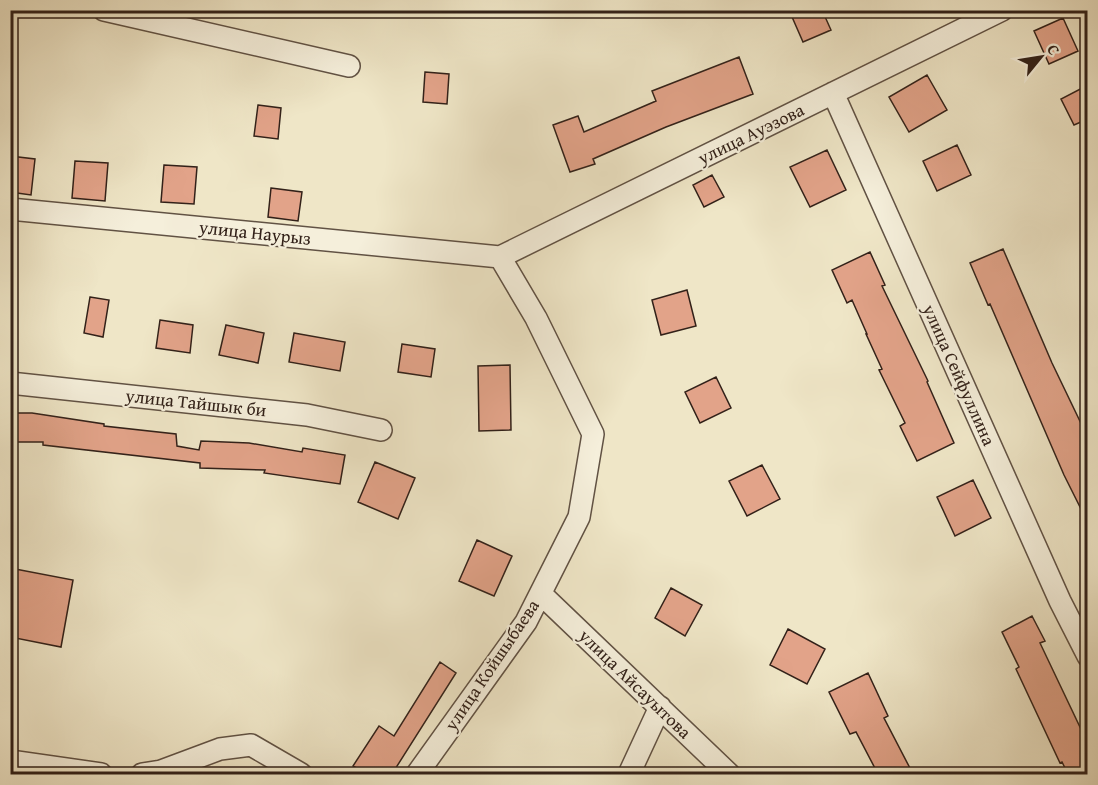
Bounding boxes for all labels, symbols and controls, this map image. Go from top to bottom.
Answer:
north arrow [1011,27,1071,87]
text: С [1041,40,1067,59]
street label: улица Ауэзова [692,96,809,171]
street label: улица Наурыз [197,213,313,252]
street label: улица Сейфуллина [916,299,1003,450]
street label: улица Тайшык би [123,382,268,423]
street label: улица Койшыбаева [437,593,546,737]
street label: улица Айсауытова [572,622,698,745]

